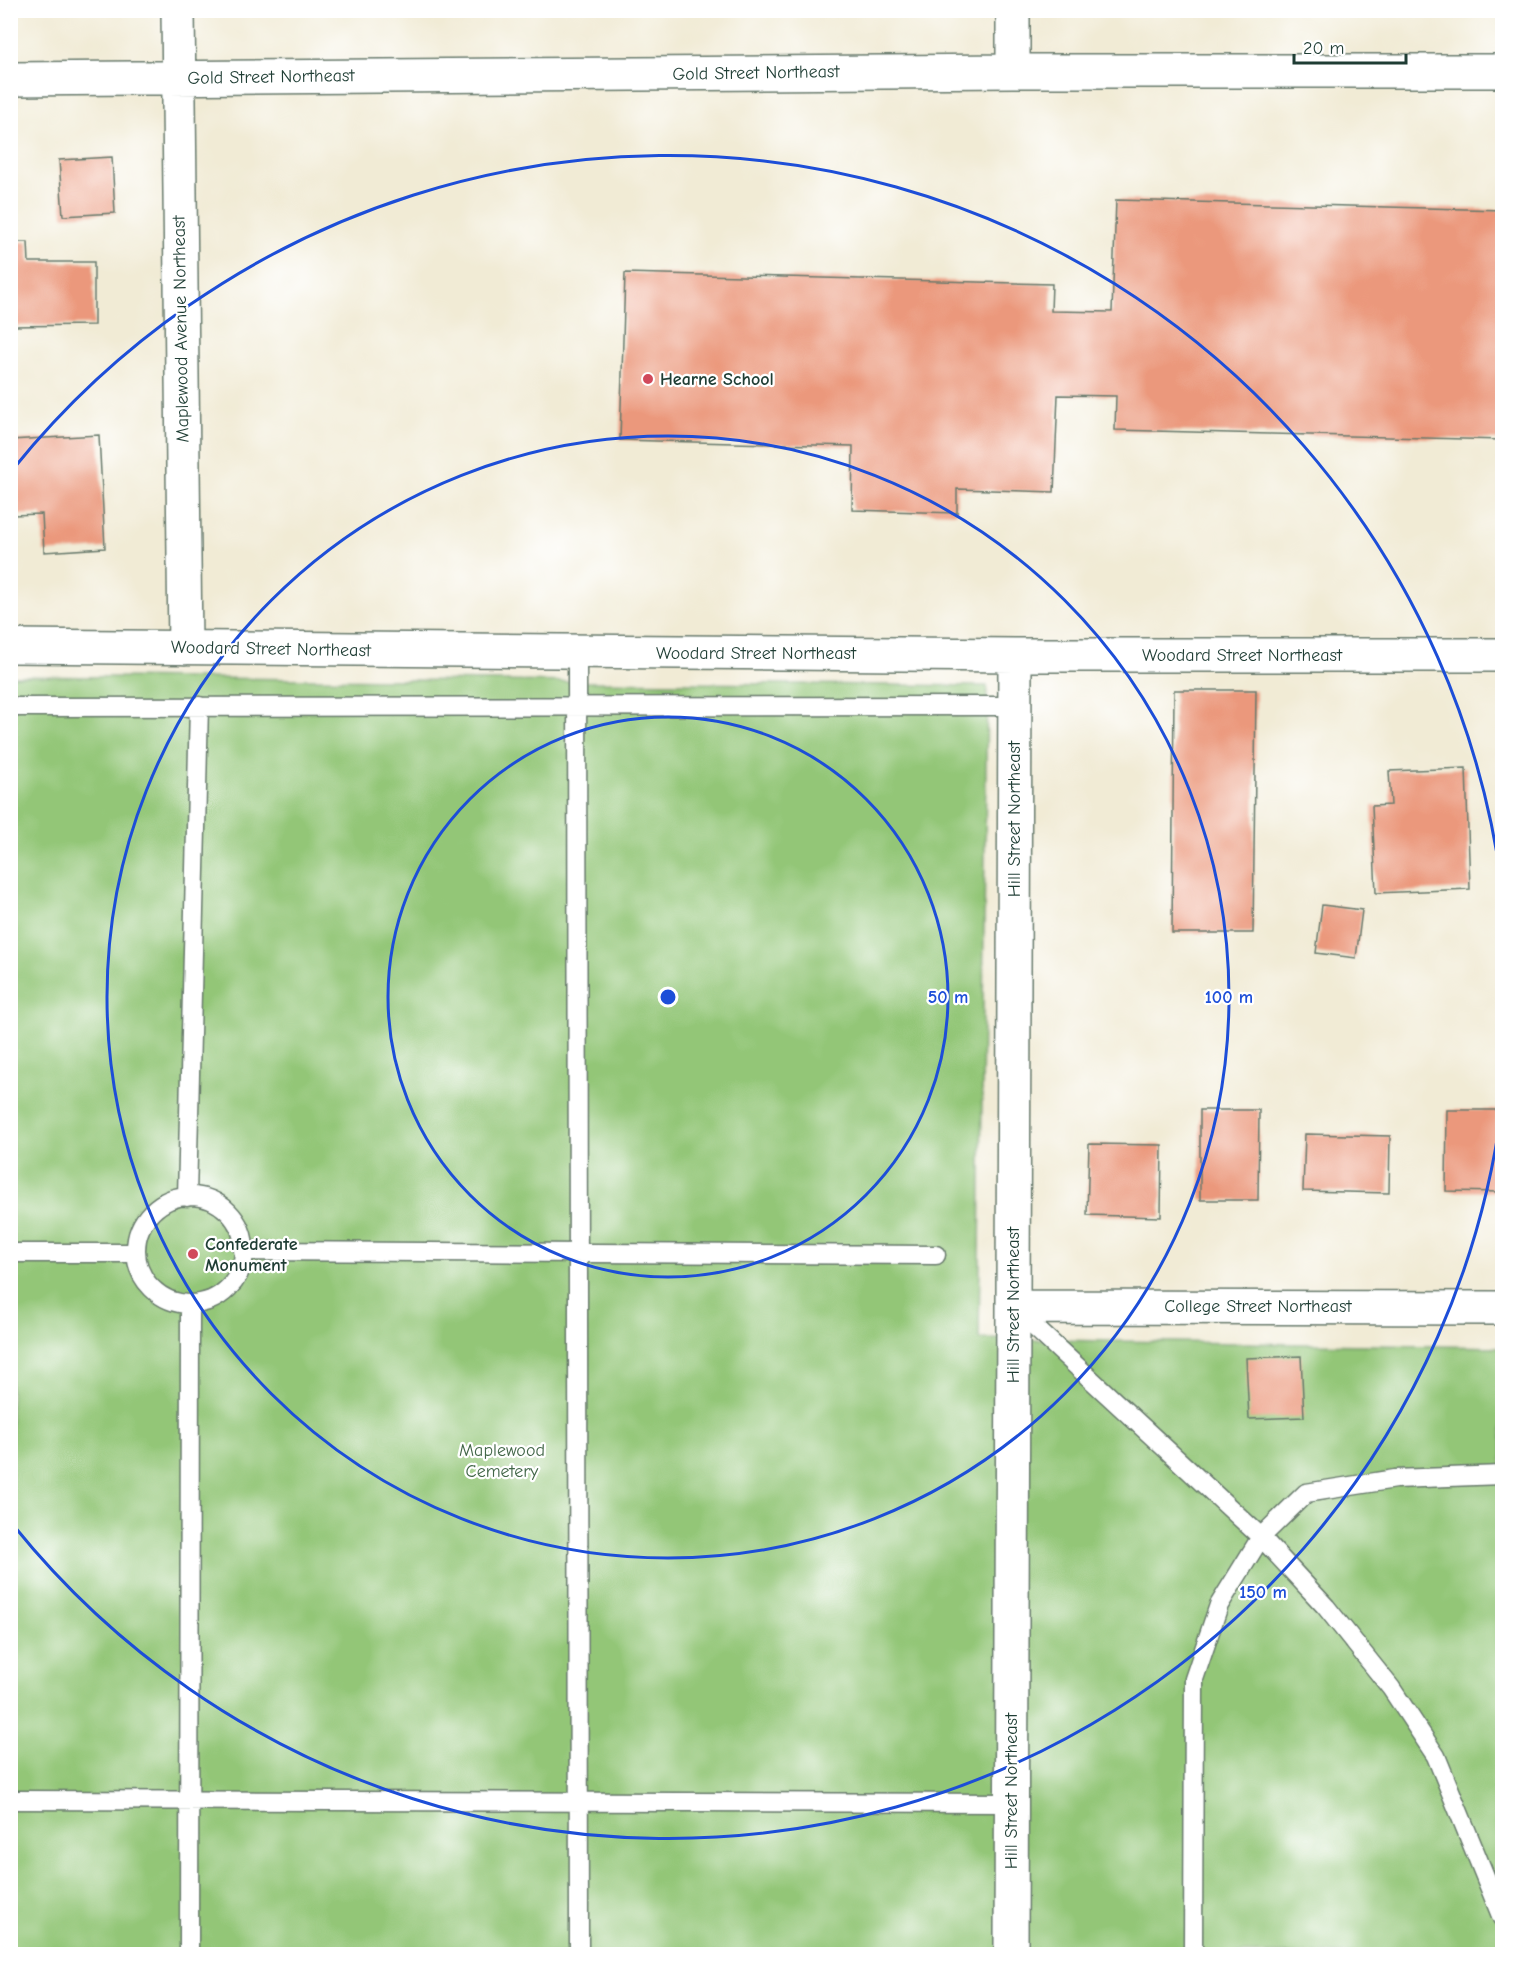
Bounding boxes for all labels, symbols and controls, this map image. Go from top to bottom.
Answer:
scale bar [1294,27,1406,65]
text: 20 m [1303,38,1344,59]
street label: Gold Street Northeast [672,61,841,85]
street label: Gold Street Northeast [187,65,356,89]
street label: Maplewood Avenue Northeast [169,214,193,443]
place label: Hearne School [660,369,774,390]
marker: Hearne School [641,372,655,386]
street label: Woodard Street Northeast [171,637,372,661]
street label: Woodard Street Northeast [656,643,857,664]
street label: Woodard Street Northeast [1142,645,1343,666]
street label: Hill Street Northeast [1004,740,1025,897]
centre of rings [658,987,678,1007]
text: 50 m [928,987,968,1008]
text: 100 m [1205,987,1253,1008]
street label: Hill Street Northeast [1003,1226,1024,1383]
place label: Confederate Monument [205,1234,298,1276]
marker: Confederate Monument [186,1247,200,1261]
street label: College Street Northeast [1164,1296,1353,1317]
park label: Maplewood Cemetery [459,1440,545,1482]
text: 150 m [1239,1582,1287,1603]
street label: Hill Street Northeast [1001,1712,1022,1869]

